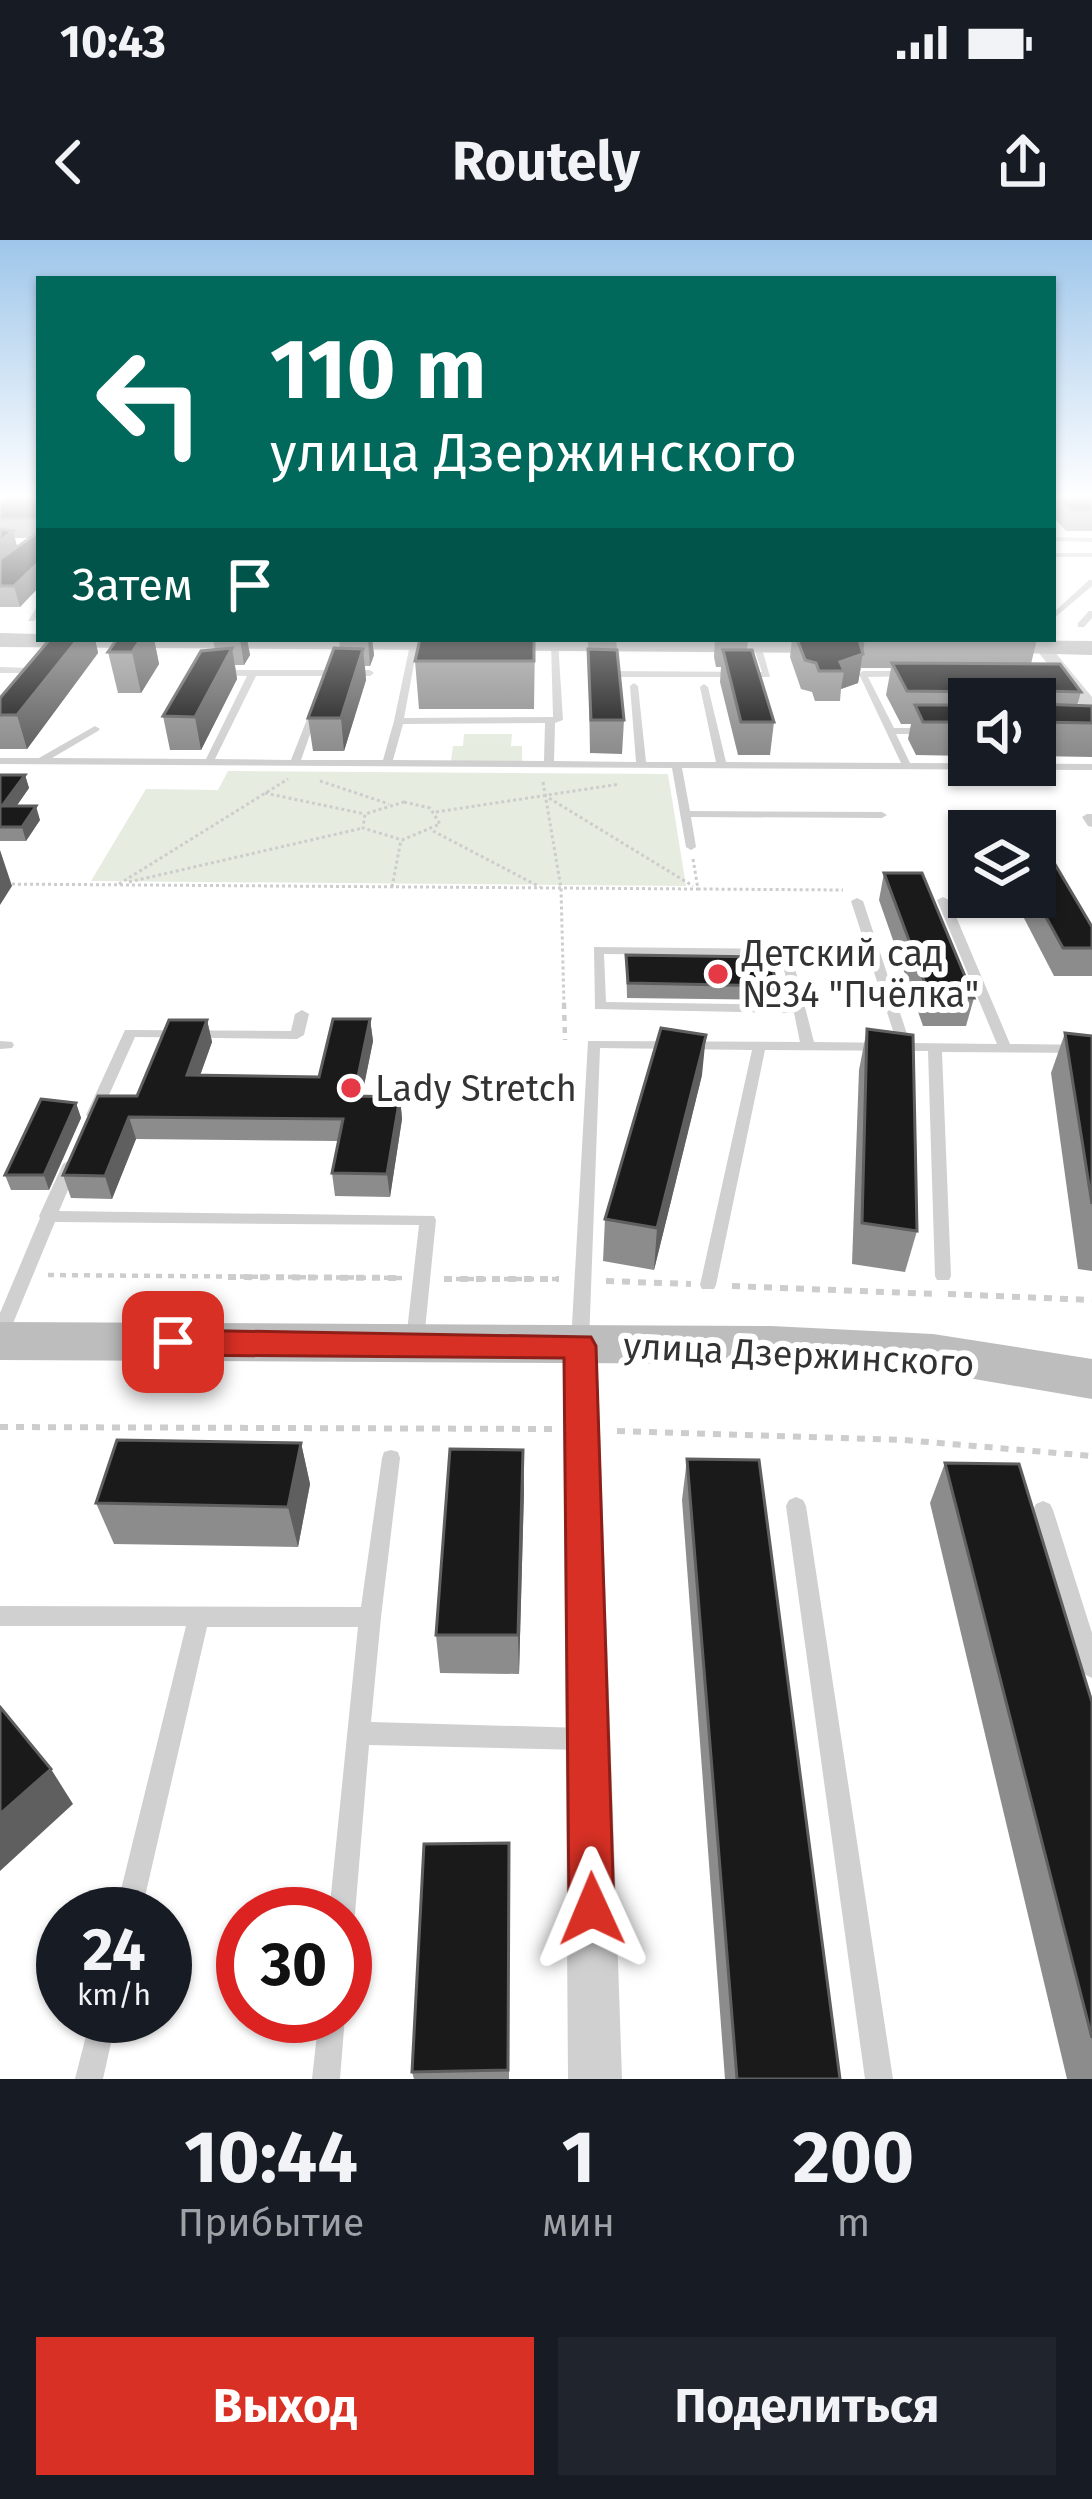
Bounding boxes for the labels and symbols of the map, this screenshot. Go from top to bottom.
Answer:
place label: Детский сад №34 "Пчёлка" [741,932,979,1017]
marker: Детский сад №34 "Пчёлка" [705,961,731,987]
place label: Lady Stretch [375,1067,577,1111]
marker: Lady Stretch [338,1075,364,1101]
pin [122,1291,224,1393]
street label: улица Дзержинского [622,1324,976,1386]
position arrow [529,1846,655,1972]
speed limit sign: 30 [216,1887,372,2043]

